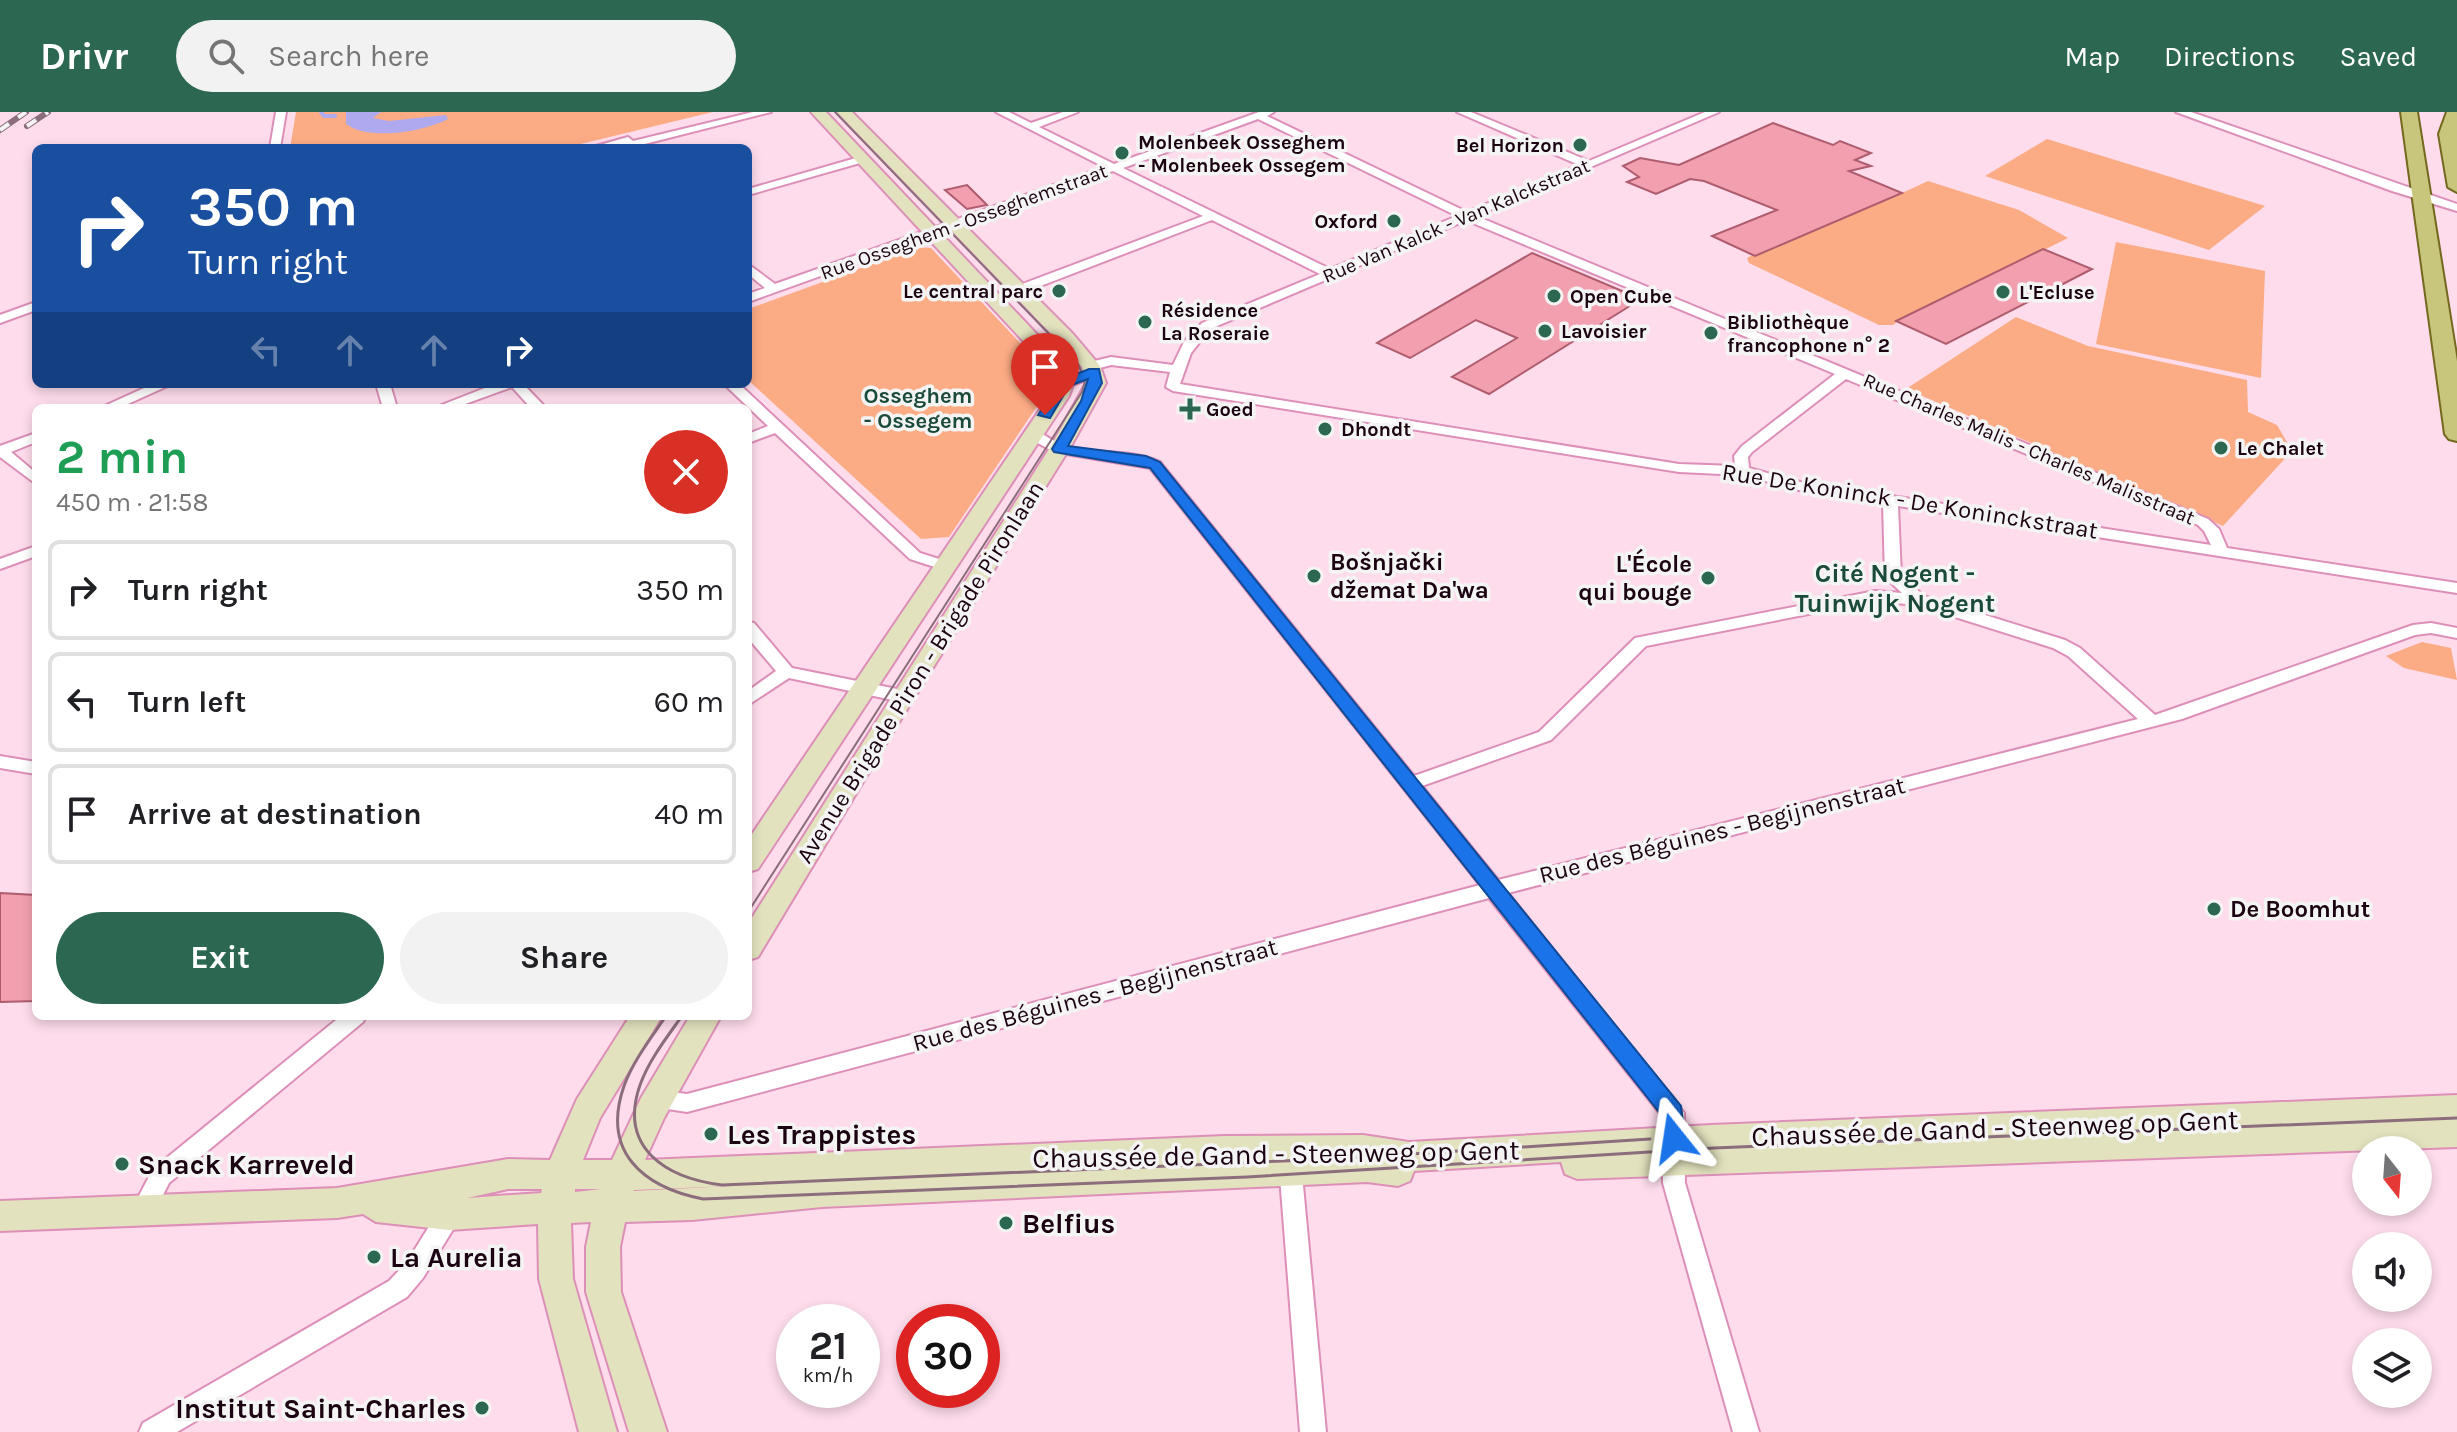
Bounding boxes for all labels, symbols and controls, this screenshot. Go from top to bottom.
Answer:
search box [176,20,736,92]
text: Drivr [40,34,128,79]
icon: search [204,34,248,78]
text: Search here [268,38,429,74]
text: Map [2065,40,2120,73]
text: Directions [2164,40,2296,73]
text: Saved [2340,40,2417,73]
place label: Molenbeek Osseghem - Molenbeek Ossegem [1138,131,1345,177]
place label: Bel Horizon [1456,134,1564,157]
marker: Bel Horizon [1571,136,1589,154]
marker: Molenbeek Osseghem - Molenbeek Ossegem [1113,144,1131,162]
street label: Rue Van Kalck - Van Kalckstraat [1319,154,1594,288]
street label: Rue Osseghem - Osseghemstraat [817,159,1111,285]
text: 350 m [188,174,358,239]
icon: right [56,176,160,280]
place label: Oxford [1314,210,1378,233]
marker: Oxford [1385,212,1403,230]
text: Turn right [188,241,348,283]
place label: Le central parc [903,280,1043,303]
place label: L'Ecluse [2019,281,2095,304]
marker: Le central parc [1050,282,1068,300]
marker: L'Ecluse [1994,283,2012,301]
place label: Open Cube [1570,285,1672,308]
marker: Open Cube [1545,287,1563,305]
place label: Résidence La Roseraie [1161,299,1270,345]
place label: Bibliothèque francophone n° 2 [1727,311,1890,357]
marker: Résidence La Roseraie [1136,313,1154,331]
place label: Lavoisier [1561,320,1647,343]
marker: Lavoisier [1536,322,1554,340]
marker: Bibliothèque francophone n° 2 [1702,324,1720,342]
icon: left [244,328,288,372]
icon: ahead [328,328,372,372]
icon: ahead [412,328,456,372]
icon: right [496,328,540,372]
pin [1011,333,1079,415]
icon: arrive [1023,345,1067,389]
street label: Rue Charles Malis - Charles Malisstraat [1860,368,2199,530]
district label: Osseghem - Ossegem [863,383,973,434]
place label: Goed [1206,398,1254,421]
marker: Goed [1181,400,1199,418]
place label: Dhondt [1341,418,1411,441]
marker: Dhondt [1316,420,1334,438]
text: 2 min [56,429,188,485]
button: close [644,430,728,514]
place label: Le Chalet [2237,437,2324,460]
marker: Le Chalet [2212,439,2230,457]
street label: Rue De Koninck - De Koninckstraat [1720,457,2100,545]
street label: Avenue Brigade Piron - Brigade Pironlaan [790,476,1050,868]
text: 450 m · 21:58 [56,487,208,518]
place label: Bošnjački džemat Da'wa [1330,548,1489,604]
place label: L'École qui bouge [1578,548,1692,606]
district label: Cité Nogent - Tuinwijk Nogent [1795,558,1995,619]
marker: Bošnjački džemat Da'wa [1305,567,1323,585]
icon: right [60,568,104,612]
marker: L'École qui bouge [1699,569,1717,587]
text: Turn right [128,572,268,608]
text: 350 m [636,572,724,608]
icon: left [60,680,104,724]
text: Turn left [128,684,246,720]
text: 60 m [654,684,724,720]
street label: Rue des Béguines - Begijnenstraat [1536,771,1908,889]
icon: arrive [60,792,104,836]
text: Arrive at destination [128,796,422,832]
text: 40 m [654,796,724,832]
place label: De Boomhut [2230,895,2370,923]
marker: De Boomhut [2205,900,2223,918]
button: Exit [56,912,384,1004]
button: Share [400,912,728,1004]
street label: Rue des Béguines - Begijnenstraat [910,933,1280,1057]
position arrow [1632,1096,1716,1180]
street label: Chaussée de Gand - Steenweg op Gent [1751,1103,2239,1153]
place label: Les Trappistes [727,1118,916,1151]
marker: Les Trappistes [702,1125,720,1143]
street label: Chaussée de Gand - Steenweg op Gent [1032,1133,1520,1175]
north arrow [2352,1136,2432,1216]
map controls [2352,1136,2432,1408]
place label: Snack Karreveld [138,1148,355,1181]
marker: Snack Karreveld [113,1155,131,1173]
place label: Belfius [1022,1207,1115,1240]
marker: Belfius [997,1214,1015,1232]
button: sound [2352,1232,2432,1312]
place label: La Aurelia [390,1241,522,1274]
marker: La Aurelia [365,1248,383,1266]
speed limit sign: 30 [896,1304,1000,1408]
text: 21 [809,1322,847,1369]
button: layers [2352,1328,2432,1408]
text: km/h [803,1364,853,1387]
place label: Institut Saint-Charles [175,1392,466,1425]
marker: Institut Saint-Charles [473,1399,491,1417]

